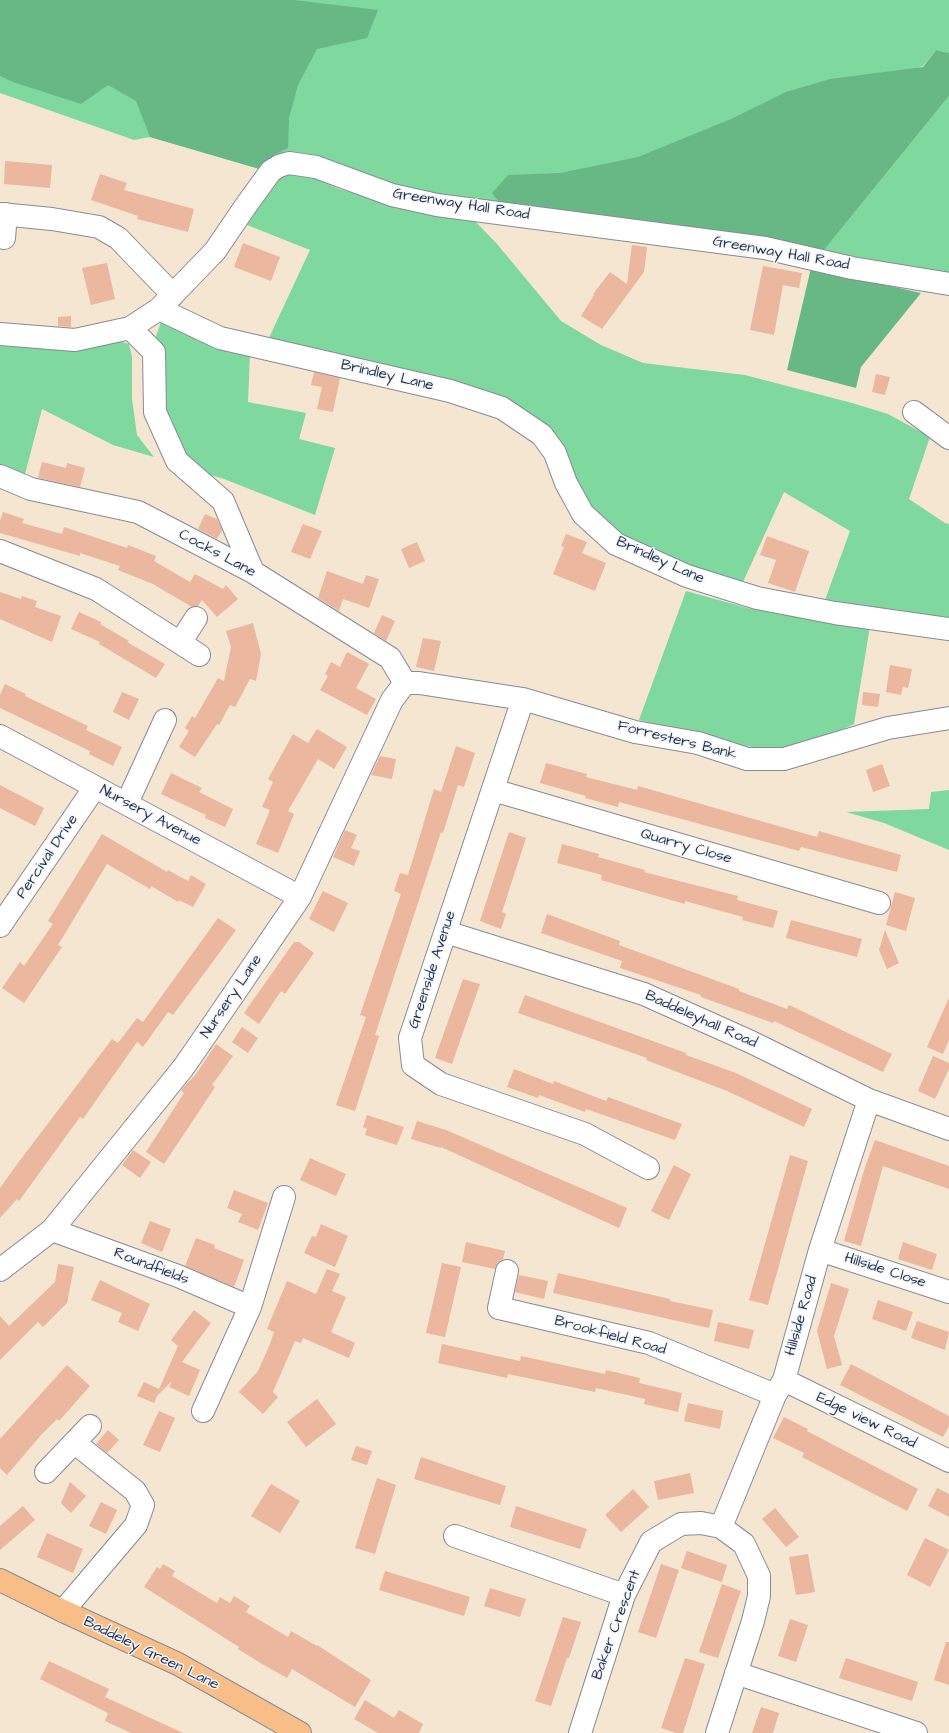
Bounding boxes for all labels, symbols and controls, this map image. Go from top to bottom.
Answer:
street label: Greenway Hall Road [391,185,531,225]
street label: Greenway Hall Road [711,233,851,275]
street label: Brindley Lane [339,357,435,395]
street label: Cocks Lane [175,526,259,582]
street label: Brindley Lane [613,534,707,588]
street label: Forresters Bank [616,718,738,764]
street label: Nursery Avenue [96,782,204,850]
street label: Percival Drive [13,811,83,903]
street label: Quarry Close [638,825,734,869]
street label: Greenside Avenue [405,909,461,1031]
street label: Nursery Lane [197,952,267,1042]
street label: Baddeleyhall Road [642,987,760,1053]
street label: Roundfields [111,1244,191,1290]
street label: Hillside Close [842,1249,928,1293]
street label: Hillside Road [782,1274,822,1358]
street label: Brookfield Road [552,1312,668,1360]
street label: Edge view Road [813,1389,919,1453]
street label: Baker Crescent [589,1568,645,1682]
street label: Baddeley Green Lane [80,1613,222,1695]

